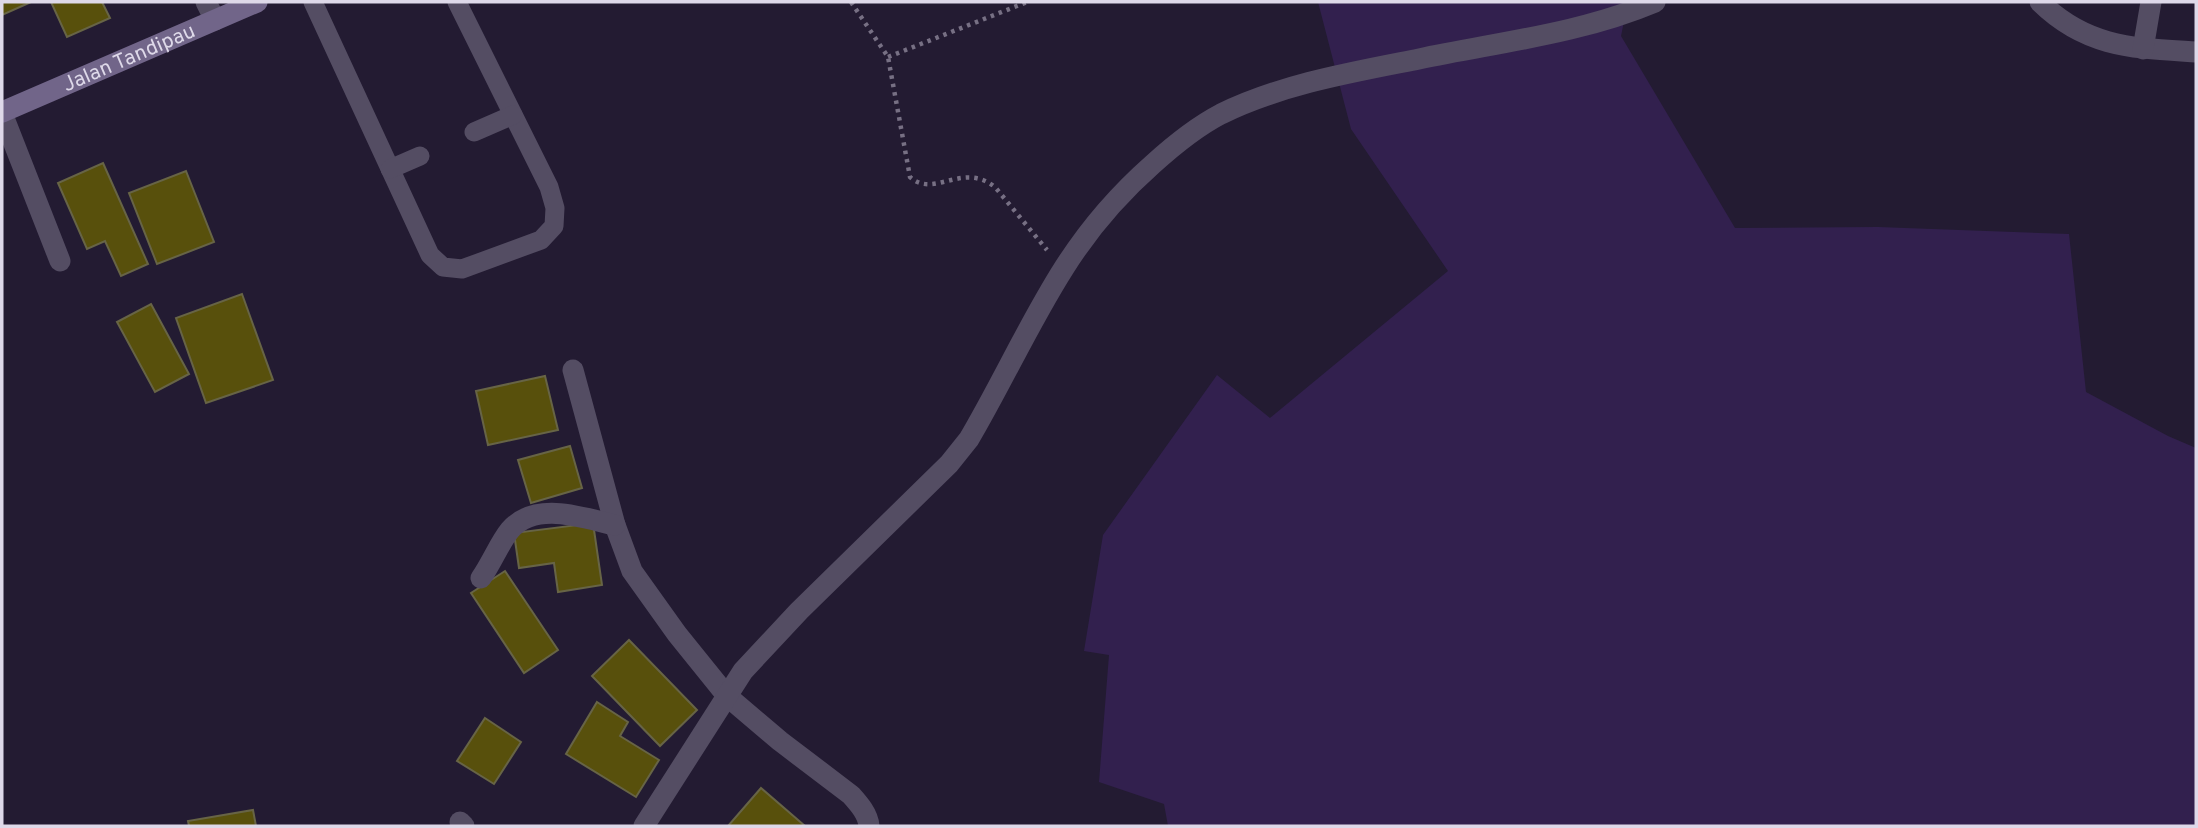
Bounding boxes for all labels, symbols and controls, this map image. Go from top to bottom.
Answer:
street label: Jalan Tandipau [59,18,200,99]

